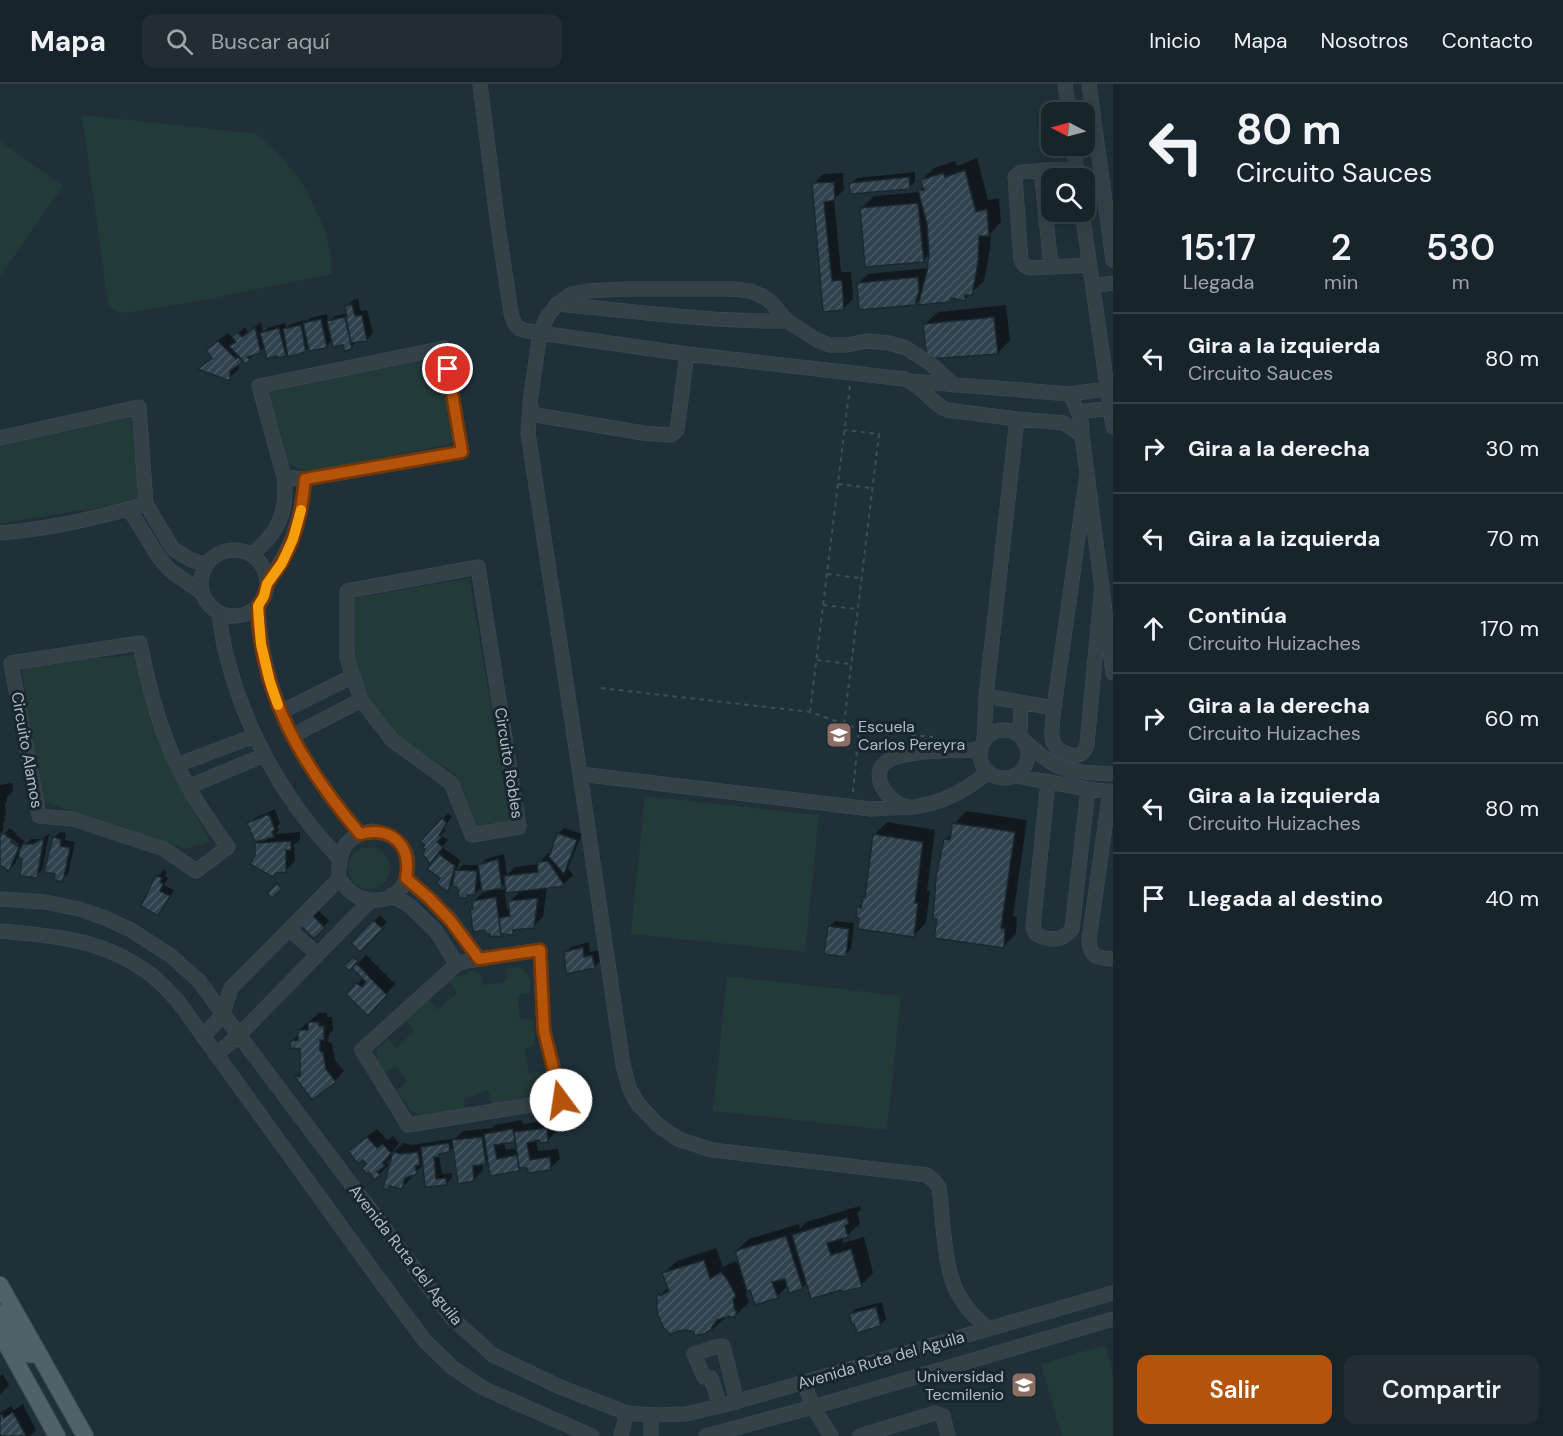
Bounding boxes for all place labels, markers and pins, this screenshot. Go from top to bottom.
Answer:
pin [422,343,473,394]
place label: Escuela Carlos Pereyra [858,716,965,755]
school or university icon: Escuela Carlos Pereyra [824,720,854,750]
place label: Universidad Tecmilenio [917,1366,1004,1405]
school or university icon: Universidad Tecmilenio [1009,1370,1039,1400]

